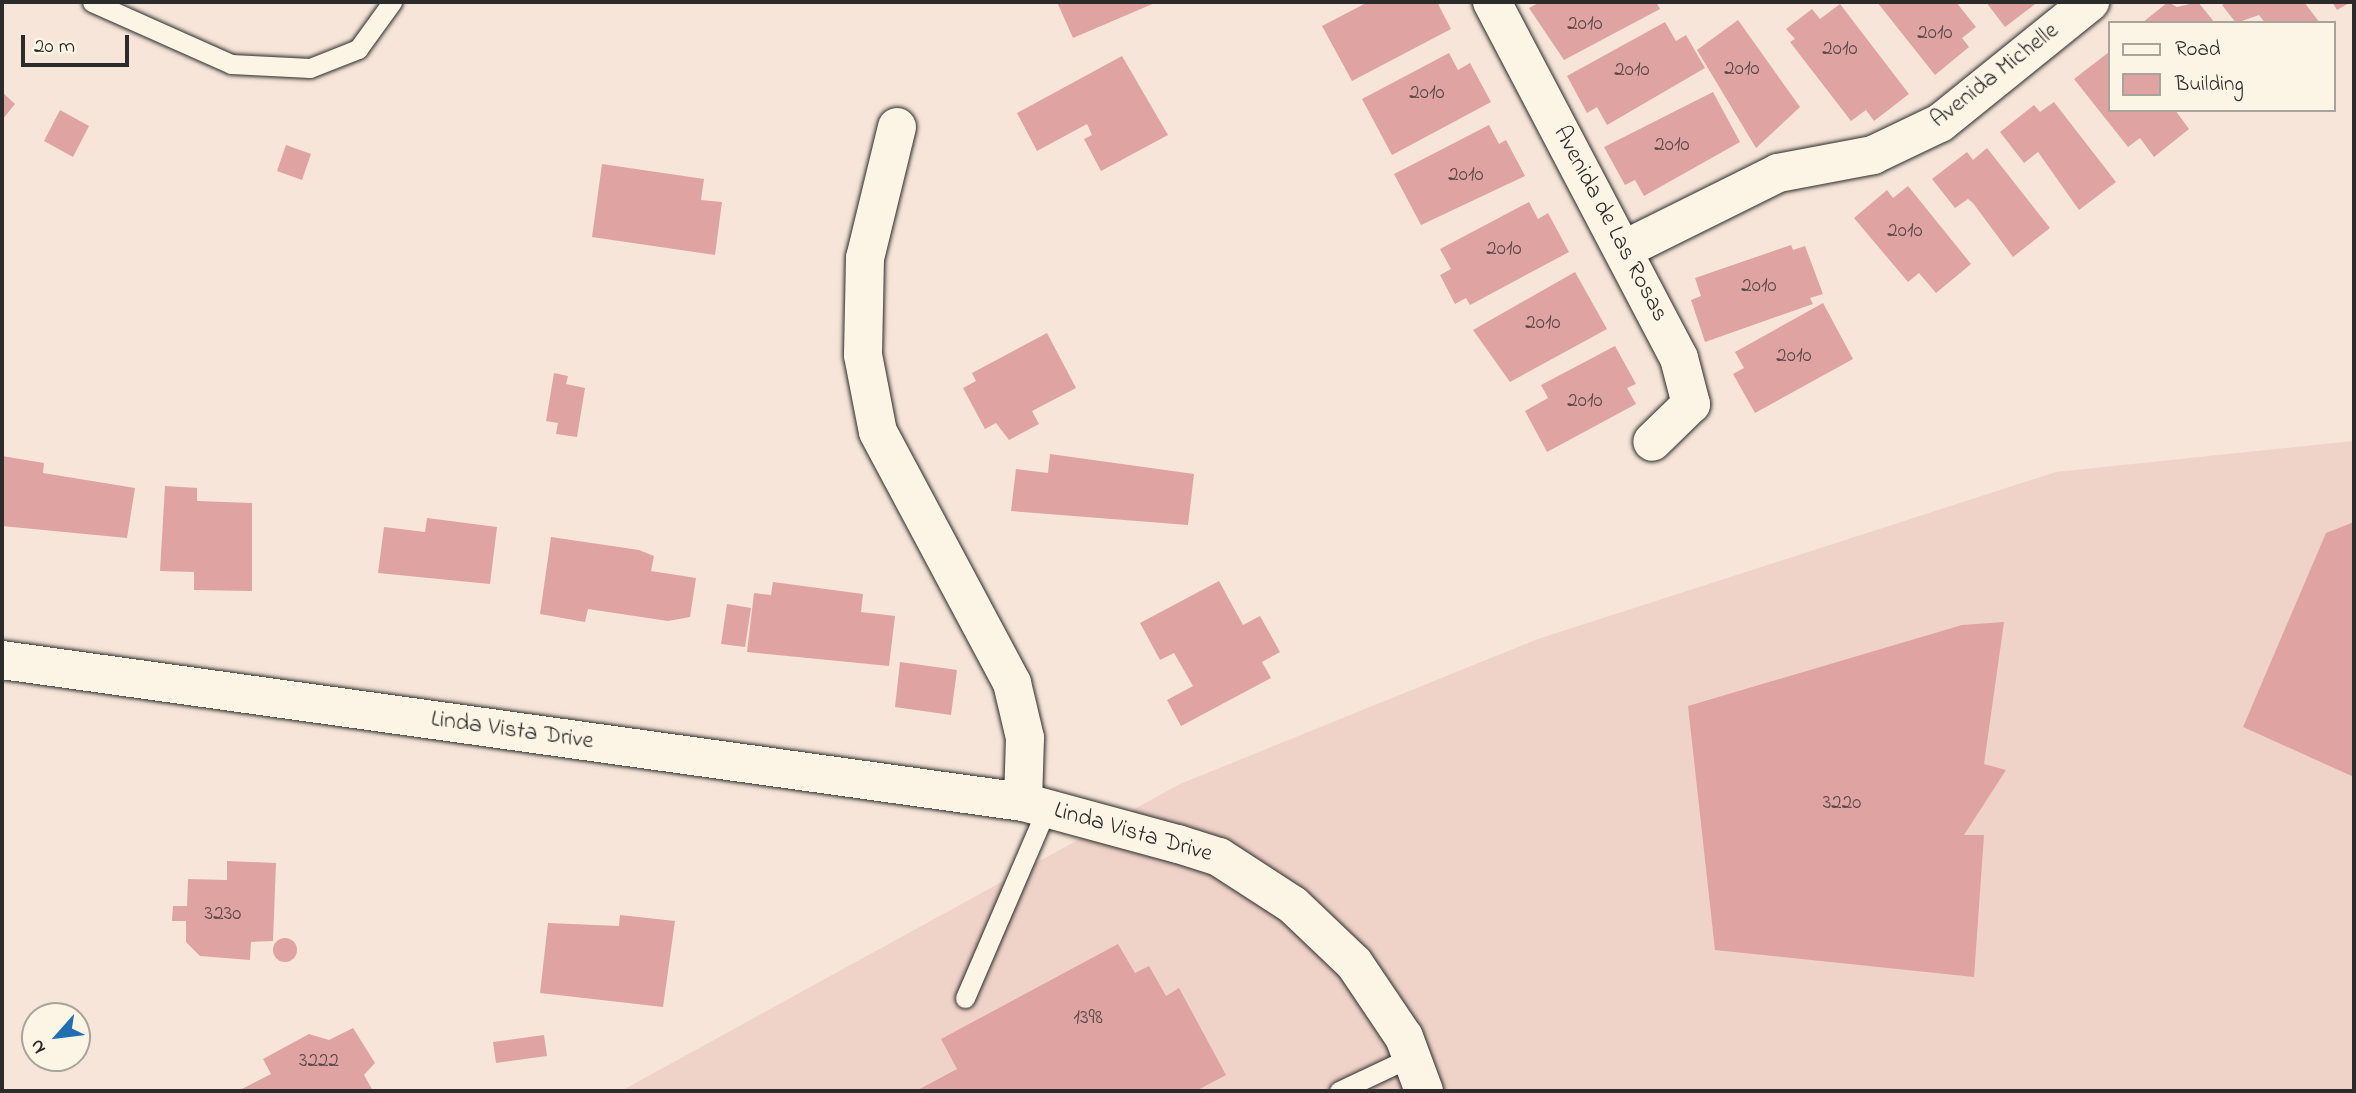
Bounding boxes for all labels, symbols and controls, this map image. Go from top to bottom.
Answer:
house number: 2010 [1567,11,1603,37]
street label: Avenida Michelle [1925,17,2065,135]
house number: 2010 [1917,20,1953,46]
scale bar [24,21,133,65]
legend [2108,21,2335,112]
text: 20 m [34,32,75,62]
text: Road [2175,35,2221,65]
house number: 2010 [1822,36,1858,62]
house number: 2010 [1724,56,1760,82]
house number: 2010 [1614,57,1650,83]
text: Building [2175,70,2244,100]
house number: 2010 [1409,80,1445,106]
street label: Avenida de Las Rosas [1546,121,1674,327]
house number: 2010 [1654,132,1690,158]
house number: 2010 [1448,162,1484,188]
house number: 2010 [1887,218,1923,244]
house number: 2010 [1486,236,1522,262]
house number: 2010 [1741,273,1777,299]
house number: 2010 [1525,310,1561,336]
house number: 2010 [1776,343,1812,369]
house number: 2010 [1567,388,1603,414]
street label: Linda Vista Drive [429,705,595,757]
house number: 3220 [1823,790,1861,816]
street label: Linda Vista Drive [1050,797,1216,869]
house number: 3230 [205,901,241,927]
north arrow [21,1002,91,1072]
house number: 1398 [1073,1005,1103,1031]
text: N [24,1034,54,1058]
house number: 3222 [299,1048,339,1074]

